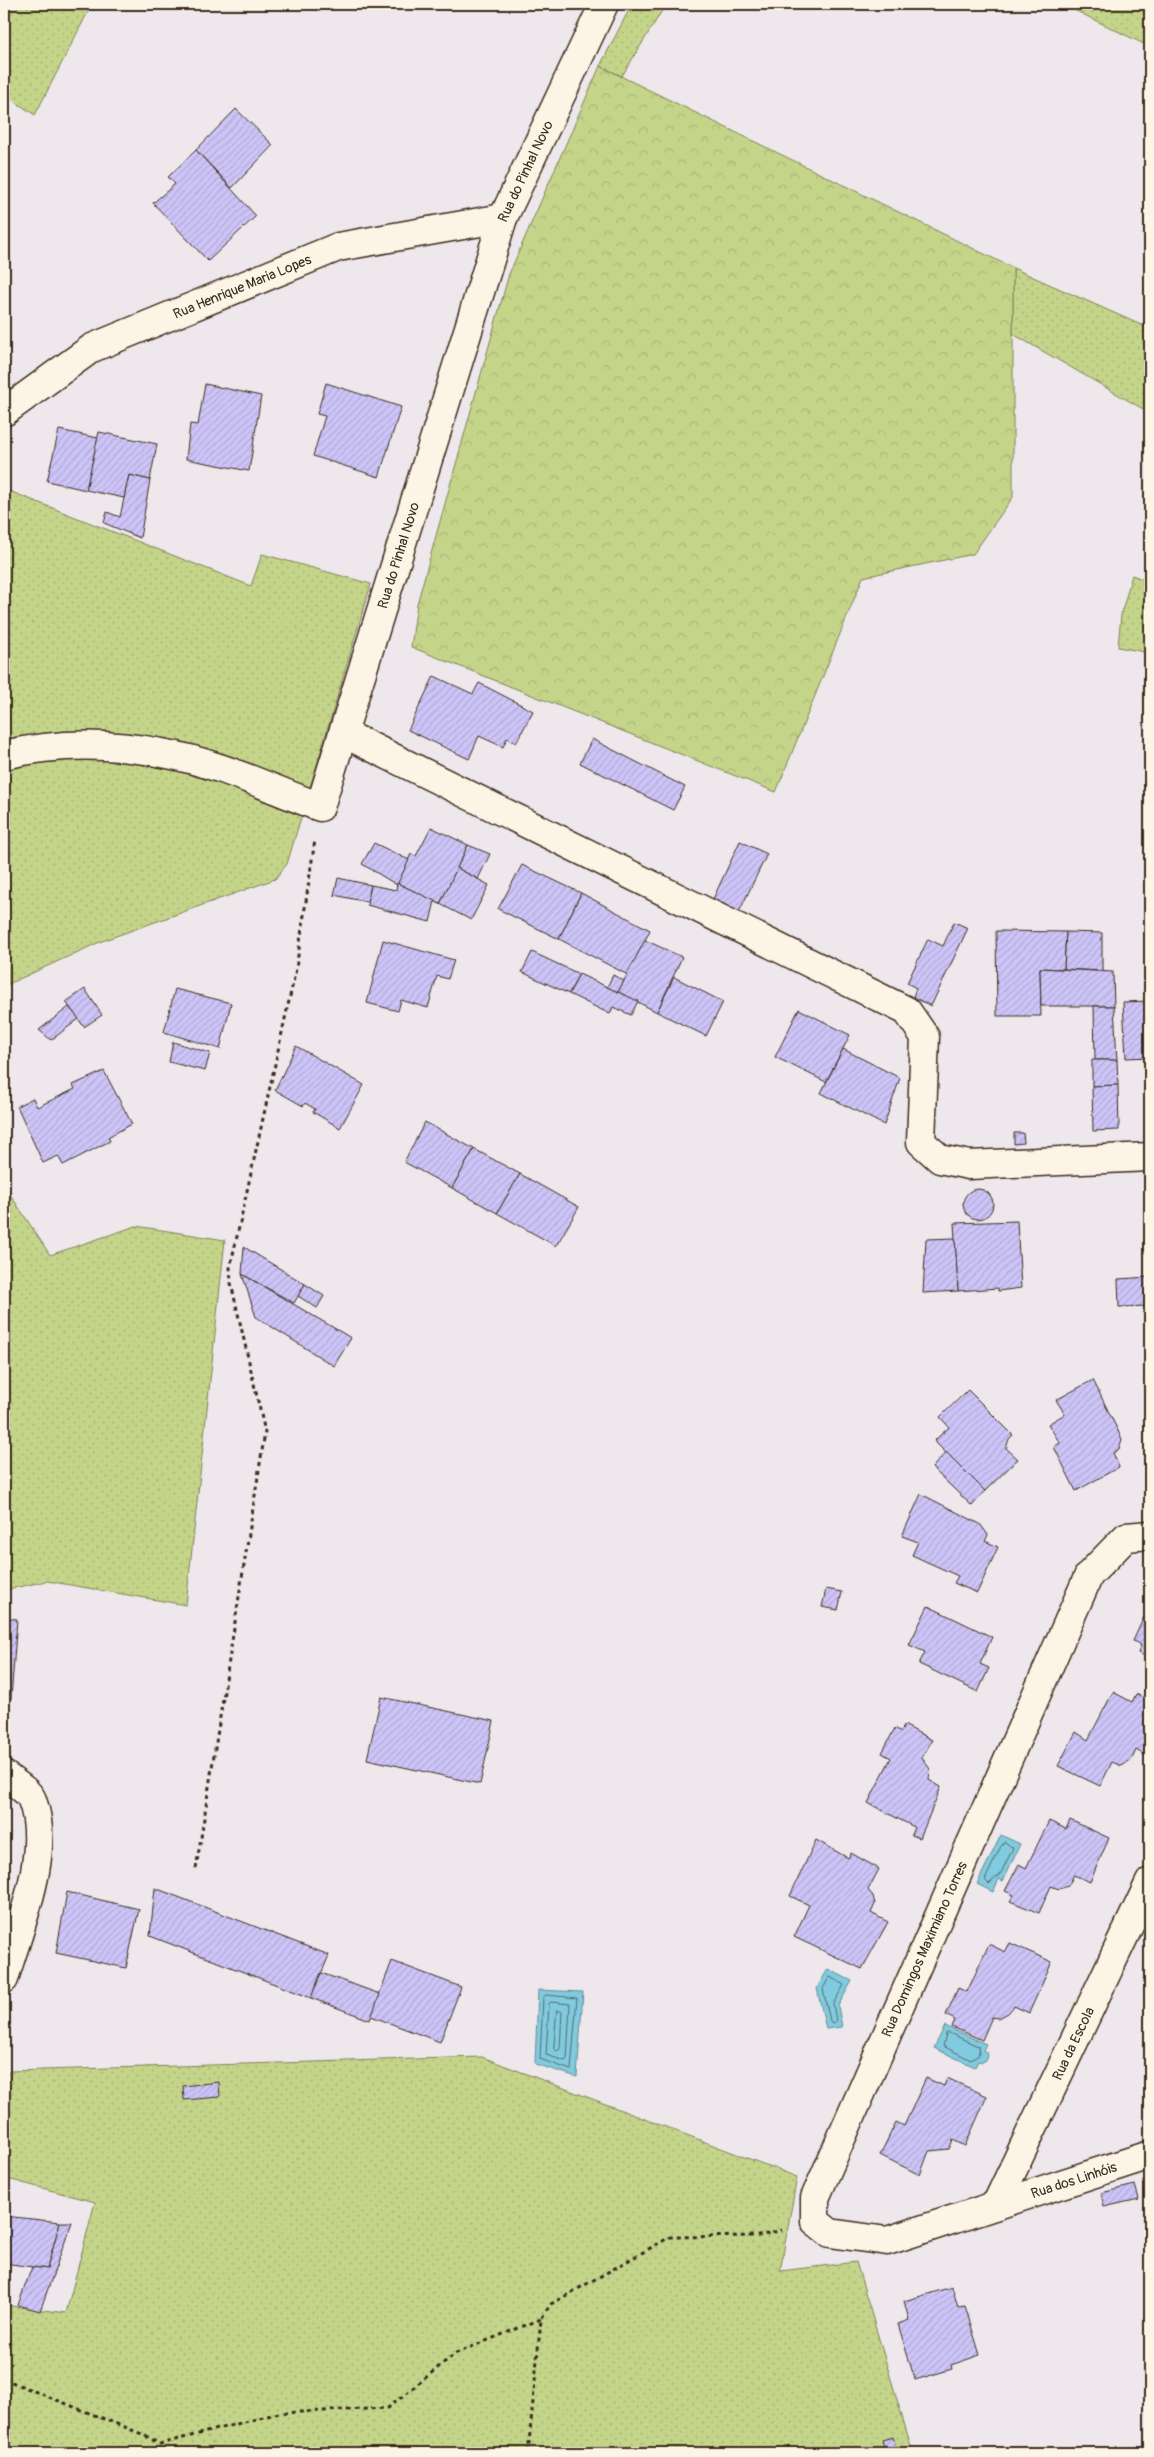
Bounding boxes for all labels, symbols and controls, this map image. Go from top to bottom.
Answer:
street label: Rua do Pinhal Novo [494,117,557,225]
street label: Rua Henrique Maria Lopes [171,251,314,323]
street label: Rua do Pinhal Novo [374,500,423,611]
street label: Rua Domingos Maximiano Torres [878,1858,971,2040]
street label: Rua da Escola [1049,2004,1098,2083]
street label: Rua dos Linhóis [1029,2158,1120,2202]

